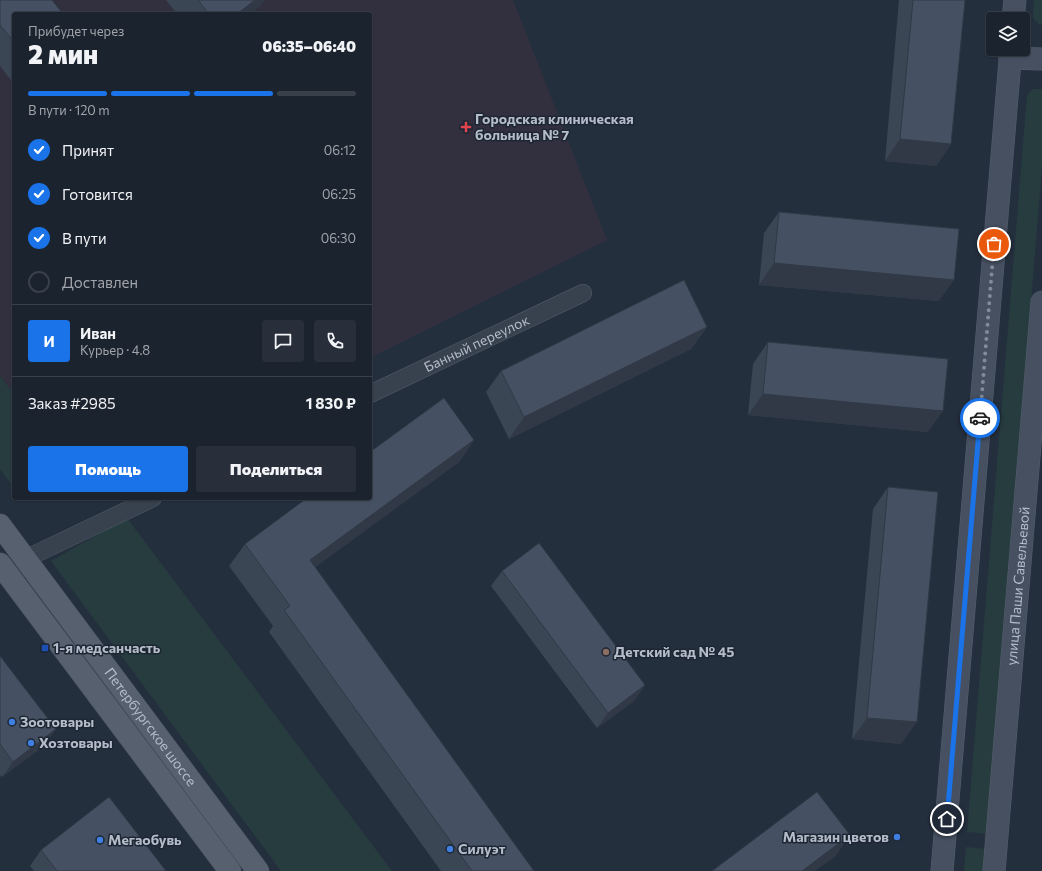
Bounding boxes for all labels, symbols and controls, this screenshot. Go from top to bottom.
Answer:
map controls [986,12,1030,56]
button: layers [986,12,1030,56]
text: Прибудет через [28,23,124,39]
text: 06:35–06:40 [262,37,356,55]
text: 2 мин [28,38,98,69]
text: В пути · 120 m [28,102,110,118]
place label: Городская клиническая больница № 7 [475,110,634,143]
marker: Городская клиническая больница № 7 [460,121,472,133]
icon: check [28,139,50,161]
text: Принят [62,141,114,159]
text: 06:12 [324,142,356,158]
icon: check [28,183,50,205]
text: Готовится [62,185,133,203]
text: 06:25 [322,186,356,202]
icon: check [28,227,50,249]
pin [977,227,1011,261]
text: В пути [62,229,107,247]
text: 06:30 [321,230,356,246]
icon: bag [983,233,1005,255]
text: Доставлен [62,273,138,291]
street label: Банный переулок [421,311,532,375]
button: chat [262,320,304,362]
button: phone [314,320,356,362]
text: Иван [80,324,116,342]
text: И [43,332,55,350]
text: Курьер · 4.8 [80,342,150,358]
text: Заказ #2985 [28,394,116,412]
text: 1 830 ₽ [306,394,356,412]
courier [960,398,1000,438]
icon: car [969,407,991,429]
button: Помощь [28,446,188,492]
button: Поделиться [196,446,356,492]
street label: улица Паши Савельевой [1002,506,1033,666]
place label: 1-я медсанчасть [53,639,161,656]
marker: 1-я медсанчасть [40,643,50,653]
place label: Детский сад № 45 [614,643,735,660]
marker: Детский сад № 45 [601,647,611,657]
street label: Петербургское шоссе [101,664,201,789]
place label: Зоотовары [20,713,94,730]
marker: Зоотовары [7,717,17,727]
place label: Хозтовары [39,734,113,751]
marker: Хозтовары [26,738,36,748]
pin [930,802,964,836]
icon: home [936,808,958,830]
place label: Магазин цветов [783,828,889,845]
place label: Мегаобувь [108,831,182,848]
marker: Магазин цветов [892,832,902,842]
marker: Мегаобувь [95,835,105,845]
place label: Силуэт [458,840,506,857]
marker: Силуэт [445,844,455,854]

